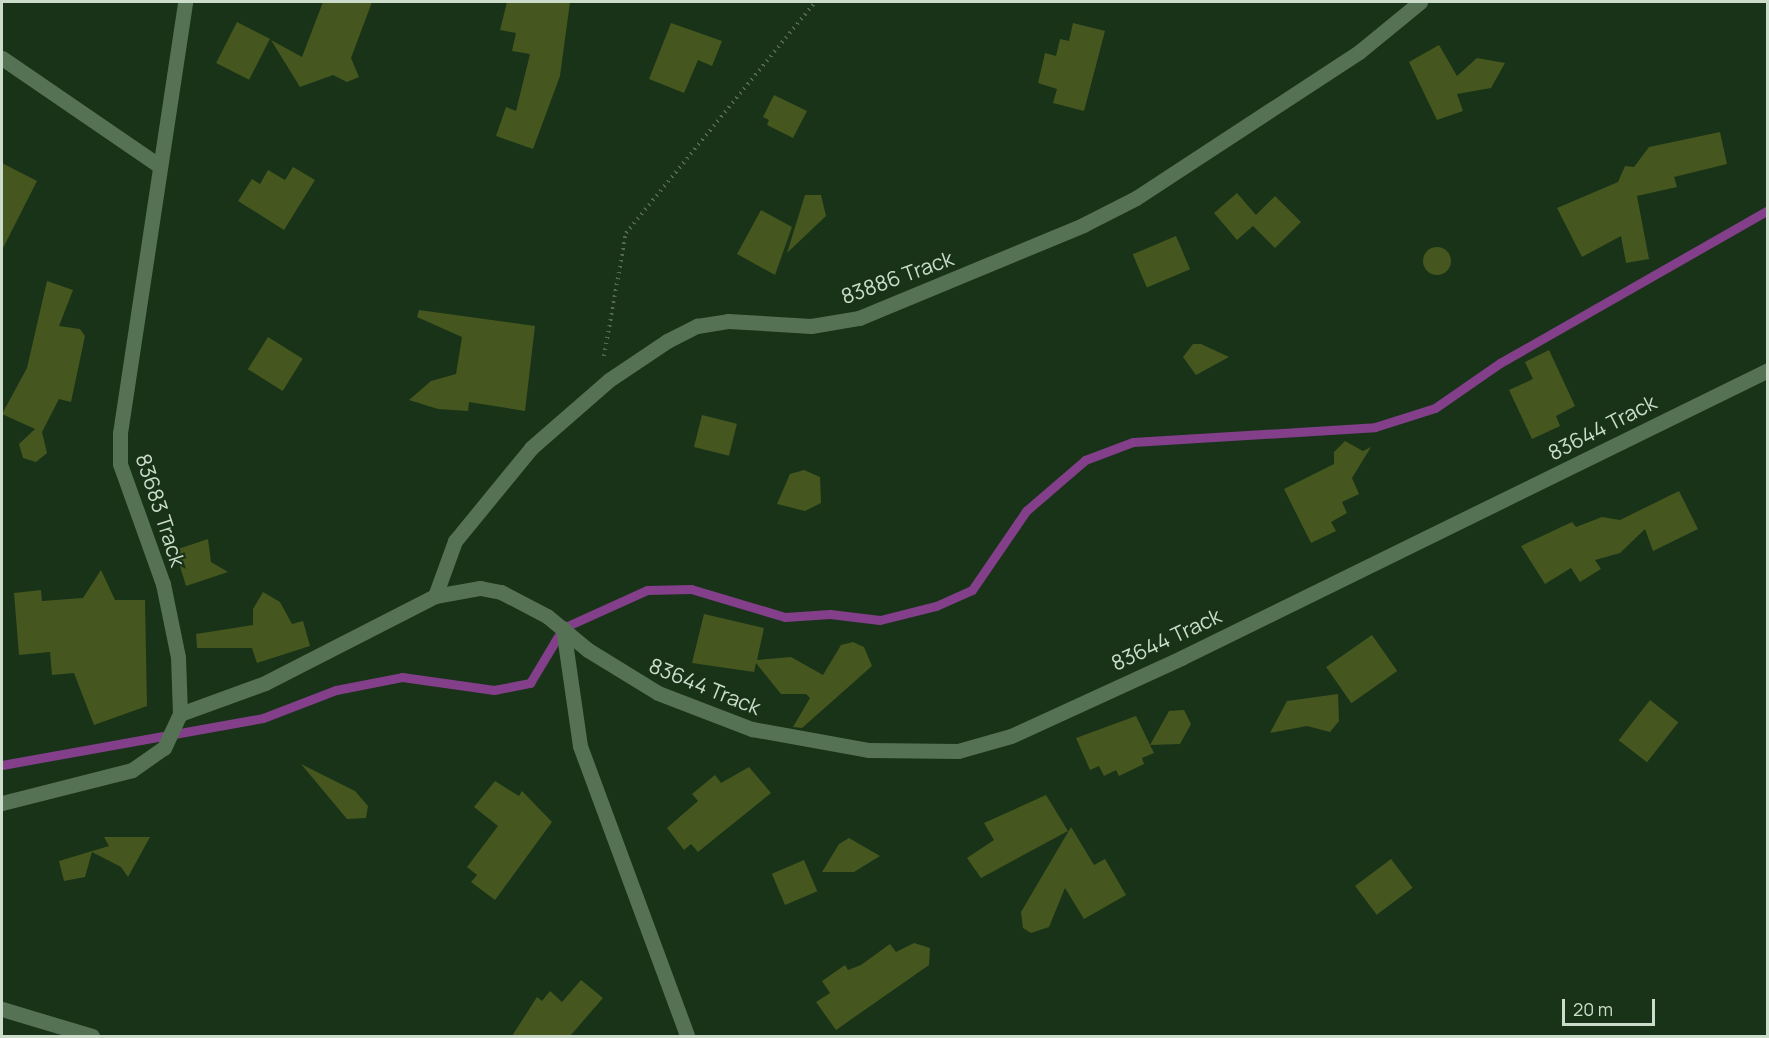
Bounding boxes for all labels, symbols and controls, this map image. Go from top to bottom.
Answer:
street label: 83886 Track [837,245,957,309]
street label: 83644 Track [1544,389,1660,465]
street label: 83683 Track [131,450,191,570]
street label: 83644 Track [1107,603,1225,675]
street label: 83644 Track [645,652,765,720]
scale bar [1565,987,1658,1025]
text: 20 m [1573,997,1613,1021]

